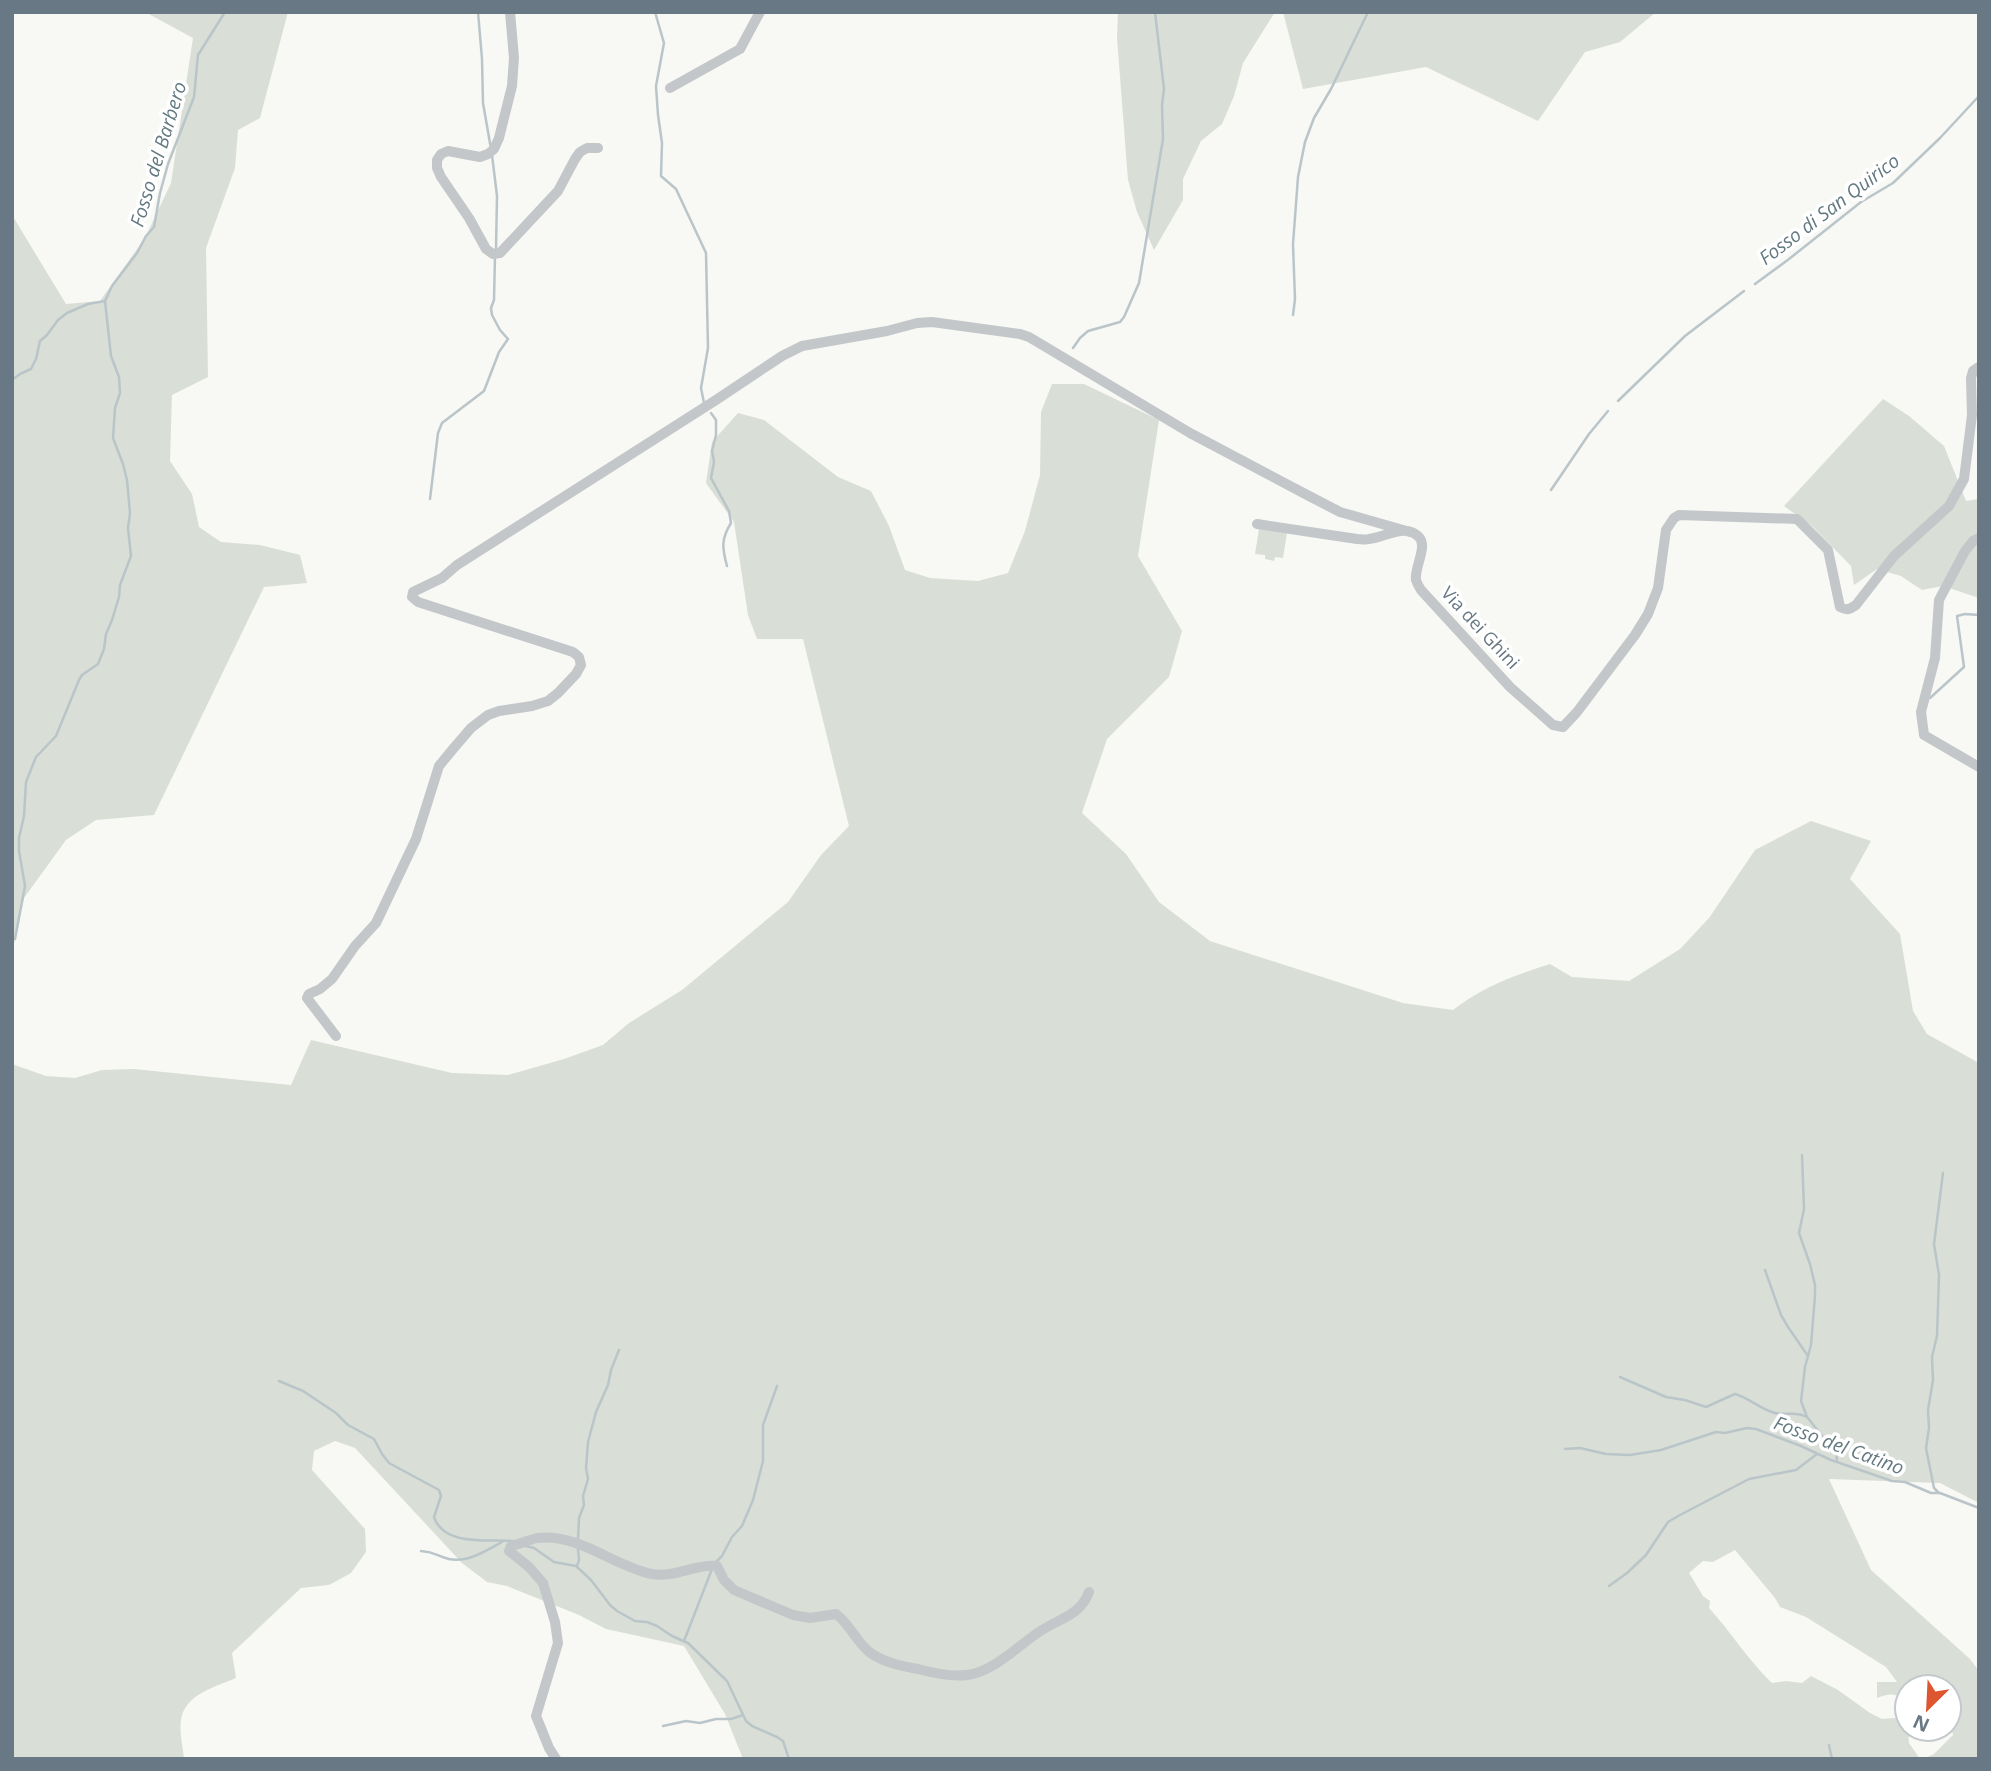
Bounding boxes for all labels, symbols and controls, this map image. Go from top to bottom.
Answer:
water label: Fosso del Barbero [124,78,192,230]
water label: Fosso di San Quirico [1753,148,1905,270]
street label: Via dei Ghini [1436,581,1525,674]
water label: Fosso del Catino [1770,1409,1908,1481]
north arrow [1893,1673,1963,1743]
text: N [1909,1709,1933,1739]

